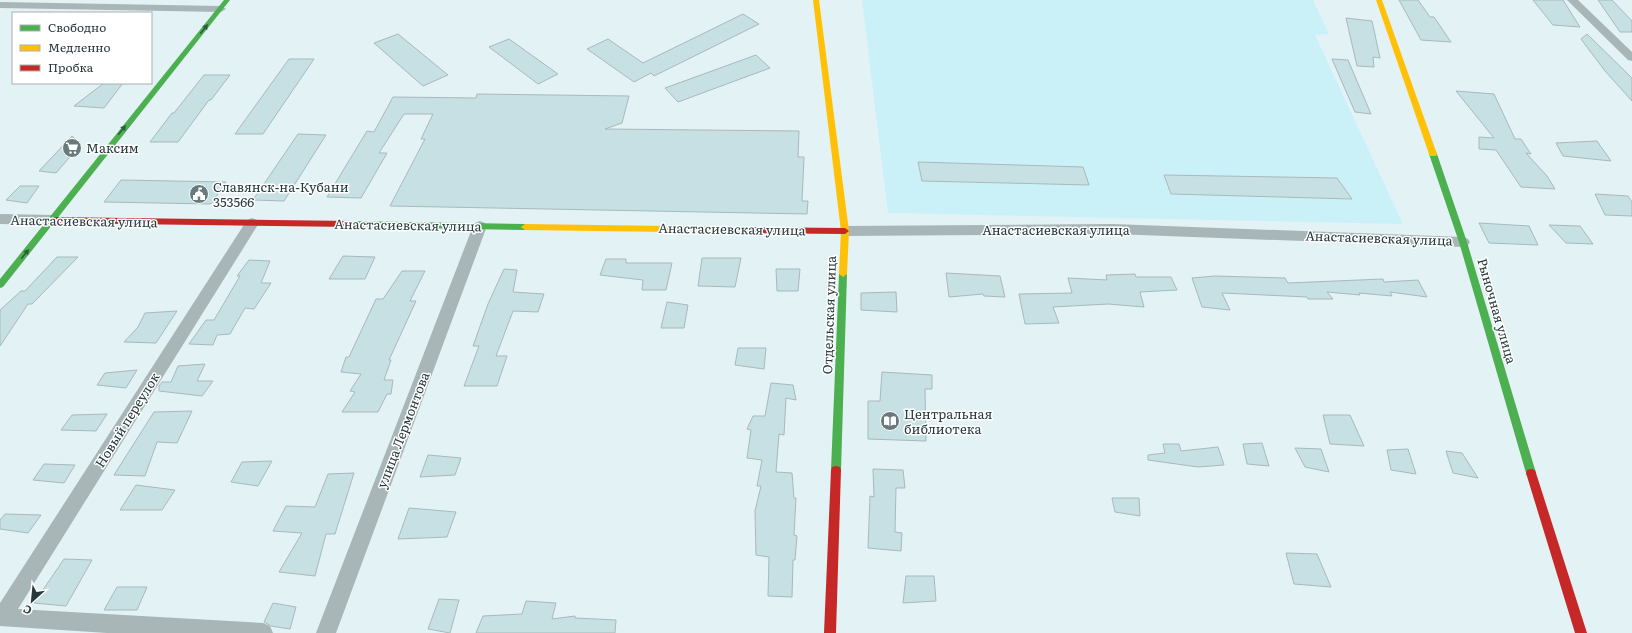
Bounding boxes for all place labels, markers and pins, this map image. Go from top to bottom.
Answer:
supermarket icon: Максим [61,137,83,159]
place label: Максим [86,138,139,157]
place label: Славянск-на-Кубани 353566 [213,177,349,211]
public building icon: Славянск-на-Кубани 353566 [188,183,210,205]
place label: Центральная библиотека [904,404,993,438]
library icon: Центральная библиотека [879,410,901,432]

